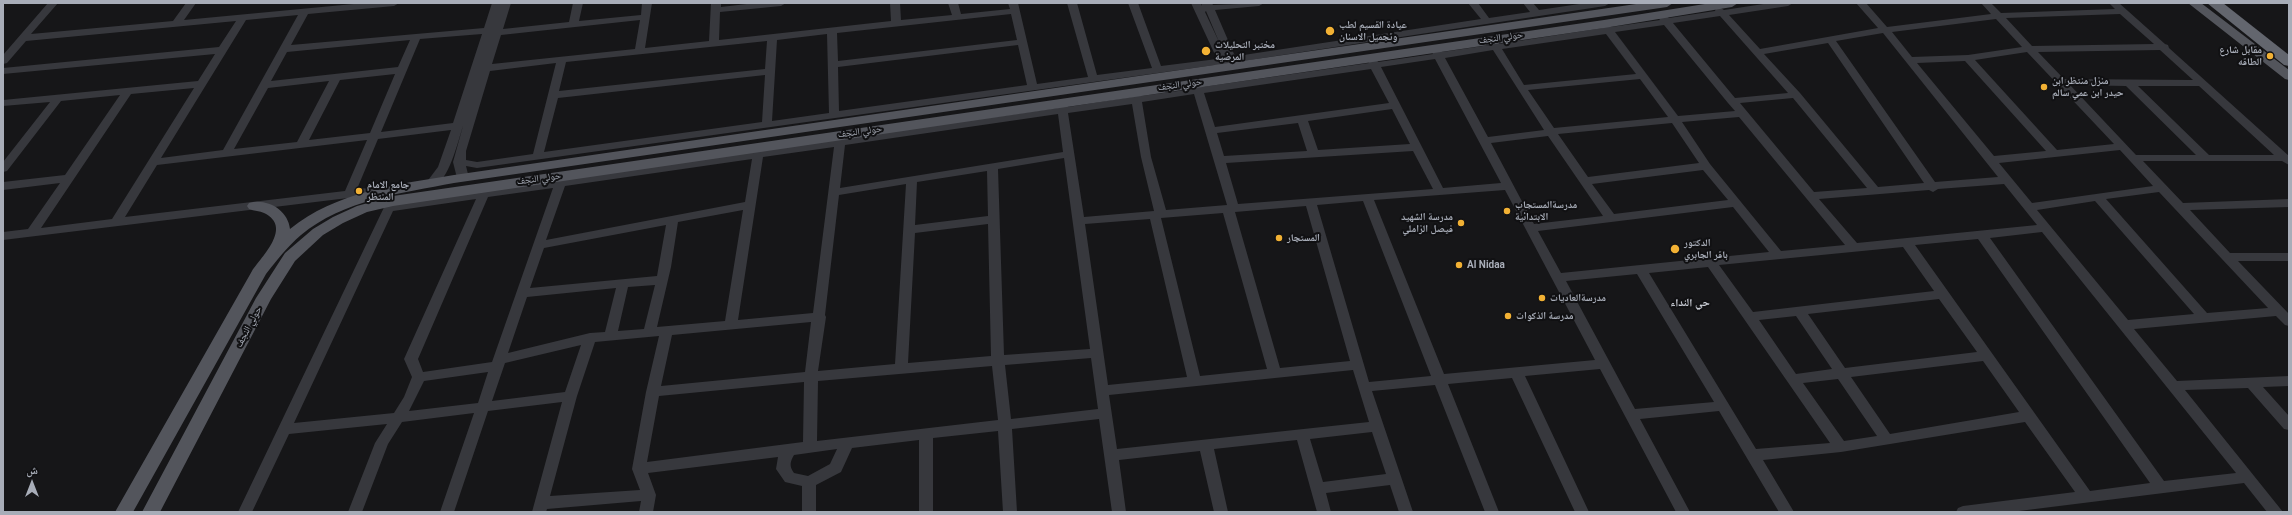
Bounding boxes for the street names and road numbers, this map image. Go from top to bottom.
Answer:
street label: حولي النجف [1478,29,1524,47]
street label: حولي النجف [1157,76,1203,94]
street label: حولي النجف [837,123,883,141]
street label: حولي النجف [516,170,562,188]
street label: حولي النجف [233,304,265,350]

